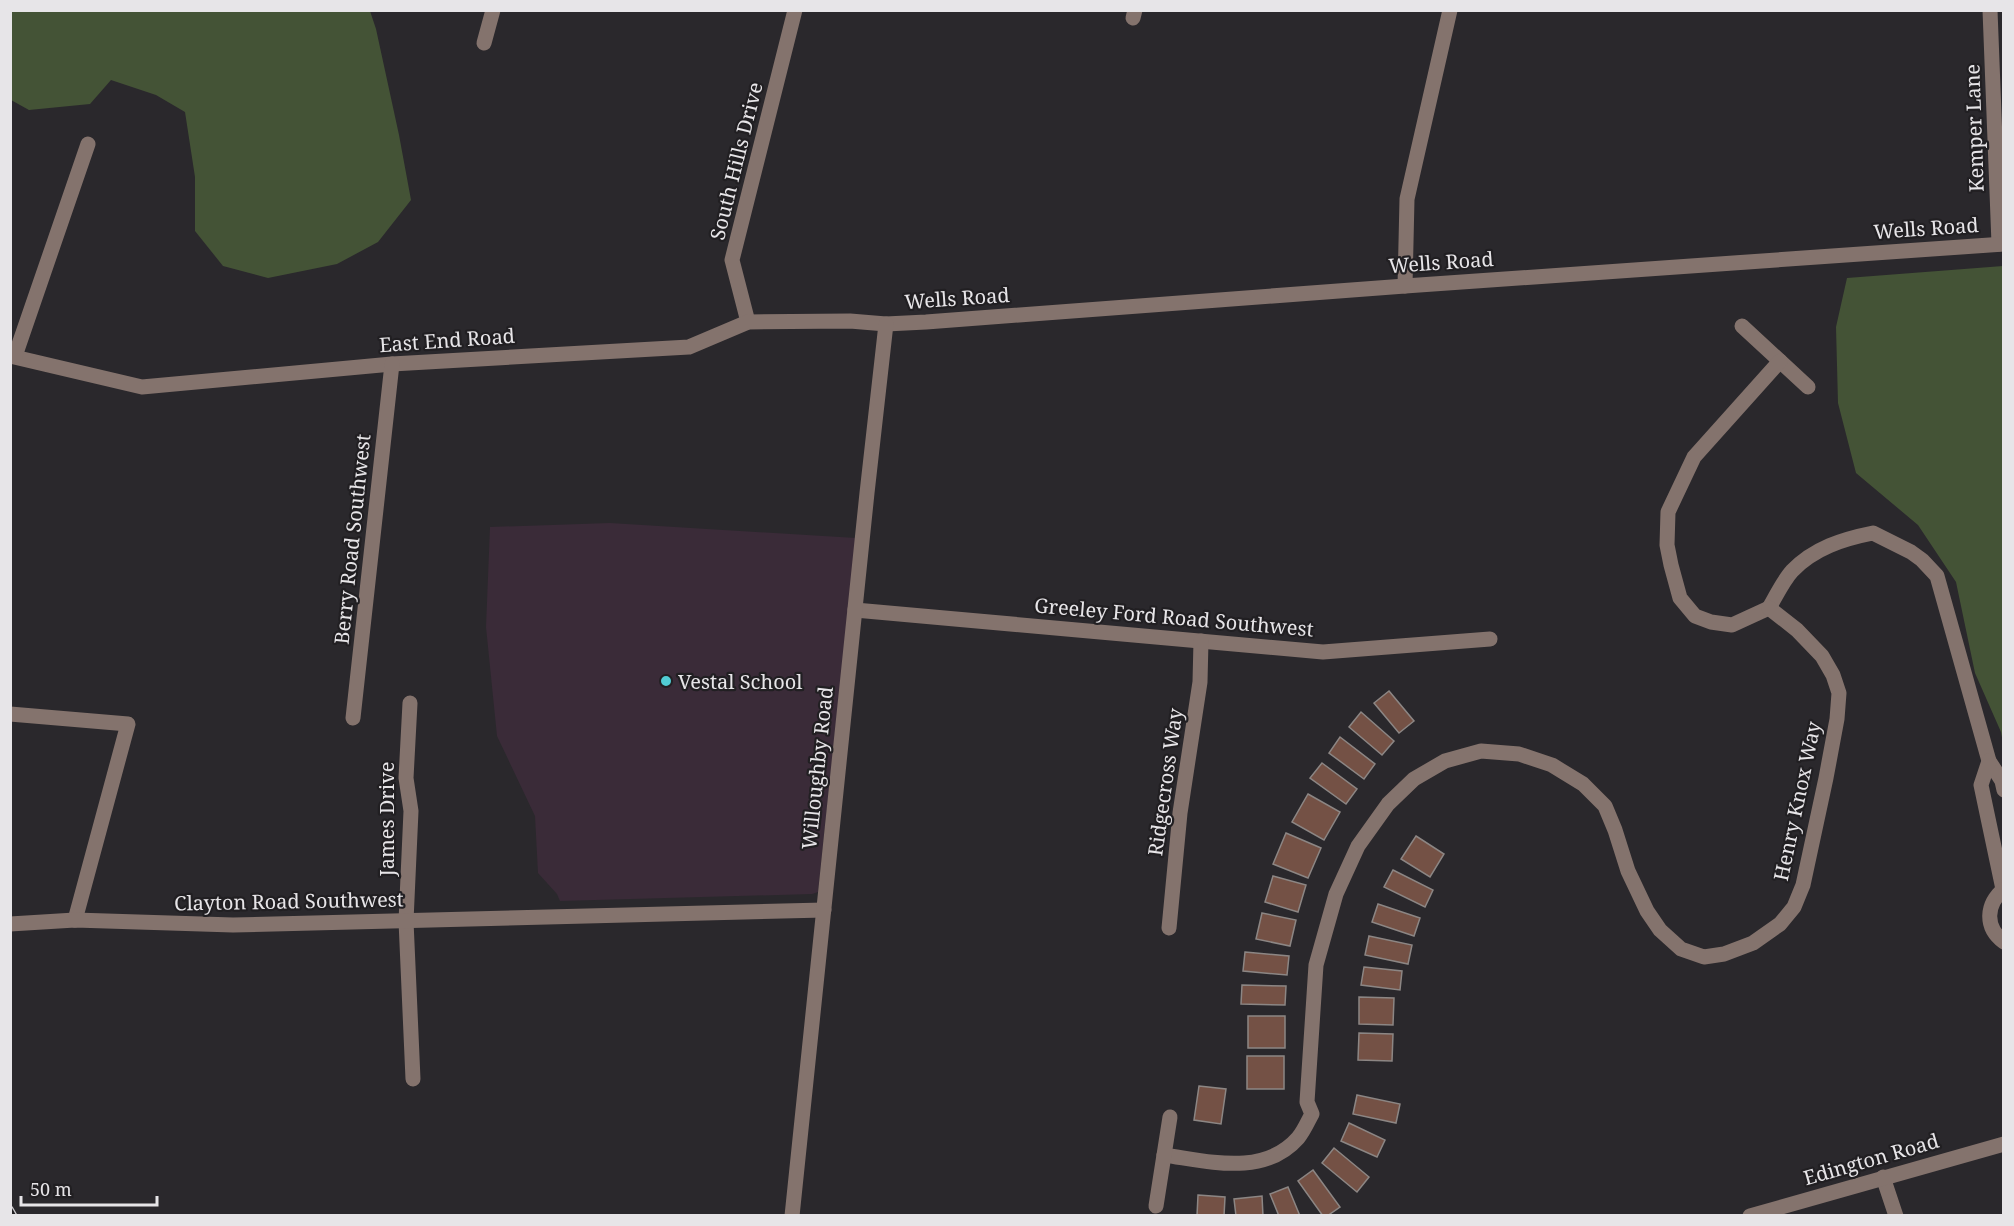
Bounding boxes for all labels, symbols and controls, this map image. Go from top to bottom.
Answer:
street label: Kemper Lane [1958,64,1990,192]
street label: South Hills Drive [703,79,769,243]
street label: Wells Road [1873,211,1979,245]
street label: Wells Road [1388,245,1494,279]
street label: Wells Road [904,281,1010,315]
street label: East End Road [378,322,516,358]
street label: Berry Road Southwest [328,432,376,646]
street label: Greeley Ford Road Southwest [1033,591,1315,643]
place label: Vestal School [678,668,802,695]
marker: Vestal School [659,674,673,688]
street label: Willoughby Road [795,685,839,851]
street label: Ridgecross Way [1141,706,1189,858]
street label: Henry Knox Way [1767,718,1827,883]
street label: James Drive [373,762,400,877]
street label: Clayton Road Southwest [174,885,404,917]
street label: Edington Road [1800,1127,1942,1191]
scale bar [21,1169,158,1207]
text: 50 m [30,1177,72,1201]

